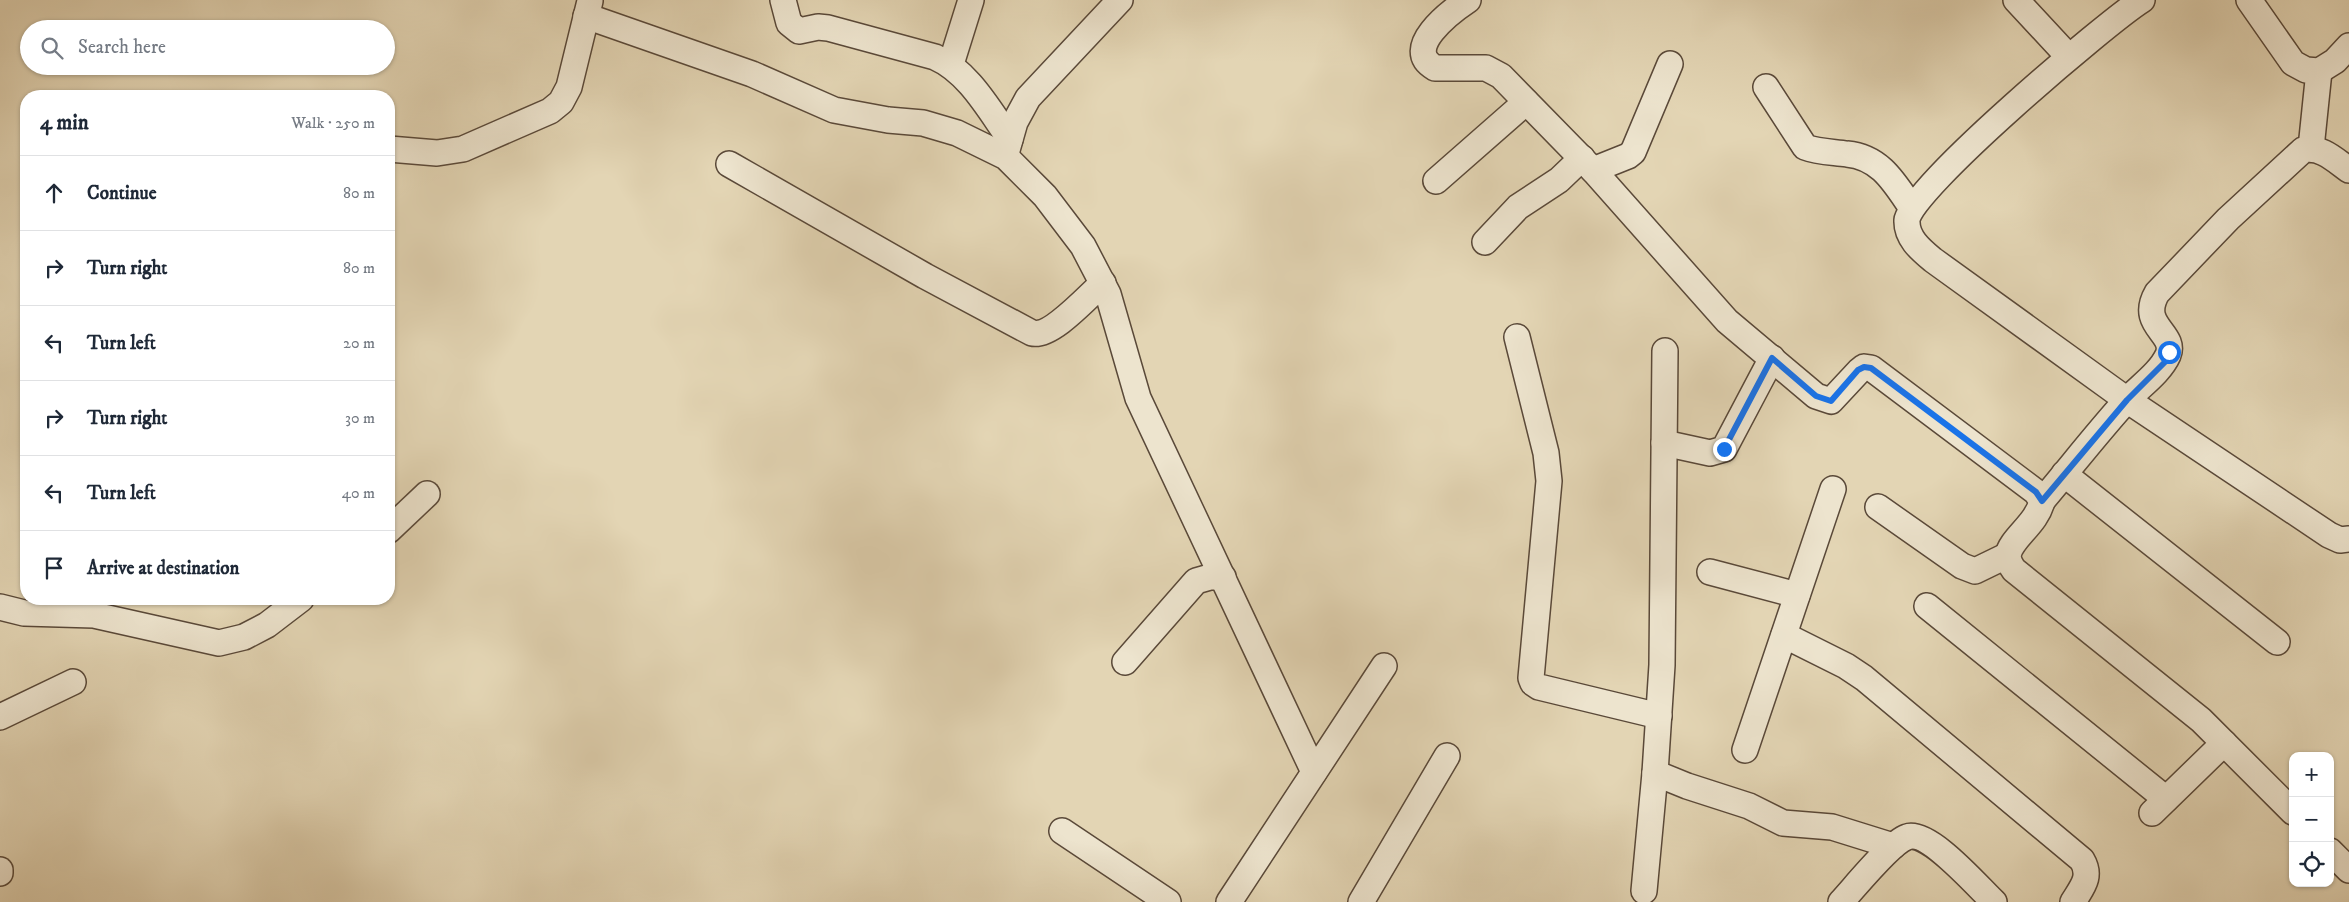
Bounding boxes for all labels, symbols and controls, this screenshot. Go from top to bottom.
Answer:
search box [20,20,395,75]
icon: search [38,34,66,62]
text: Search here [78,36,166,59]
text: 4 min [40,110,89,136]
text: Walk · 250 m [291,113,375,133]
icon: ahead [40,179,68,207]
text: Continue [87,182,157,205]
text: 80 m [343,183,375,203]
icon: right [40,254,68,282]
text: Turn right [87,257,167,280]
text: 80 m [343,258,375,278]
icon: left [40,329,68,357]
text: Turn left [87,332,156,355]
text: 20 m [343,333,375,353]
route start [2158,341,2181,364]
icon: right [40,404,68,432]
text: Turn right [87,407,167,430]
text: 30 m [345,408,375,428]
route end [1713,438,1736,461]
icon: left [40,479,68,507]
text: Turn left [87,482,156,505]
text: 40 m [342,483,375,503]
icon: arrive [40,554,68,582]
text: Arrive at destination [87,557,239,580]
map controls [2289,752,2334,887]
button: + [2289,752,2334,797]
button: − [2289,797,2334,842]
button: locate [2289,842,2334,887]

